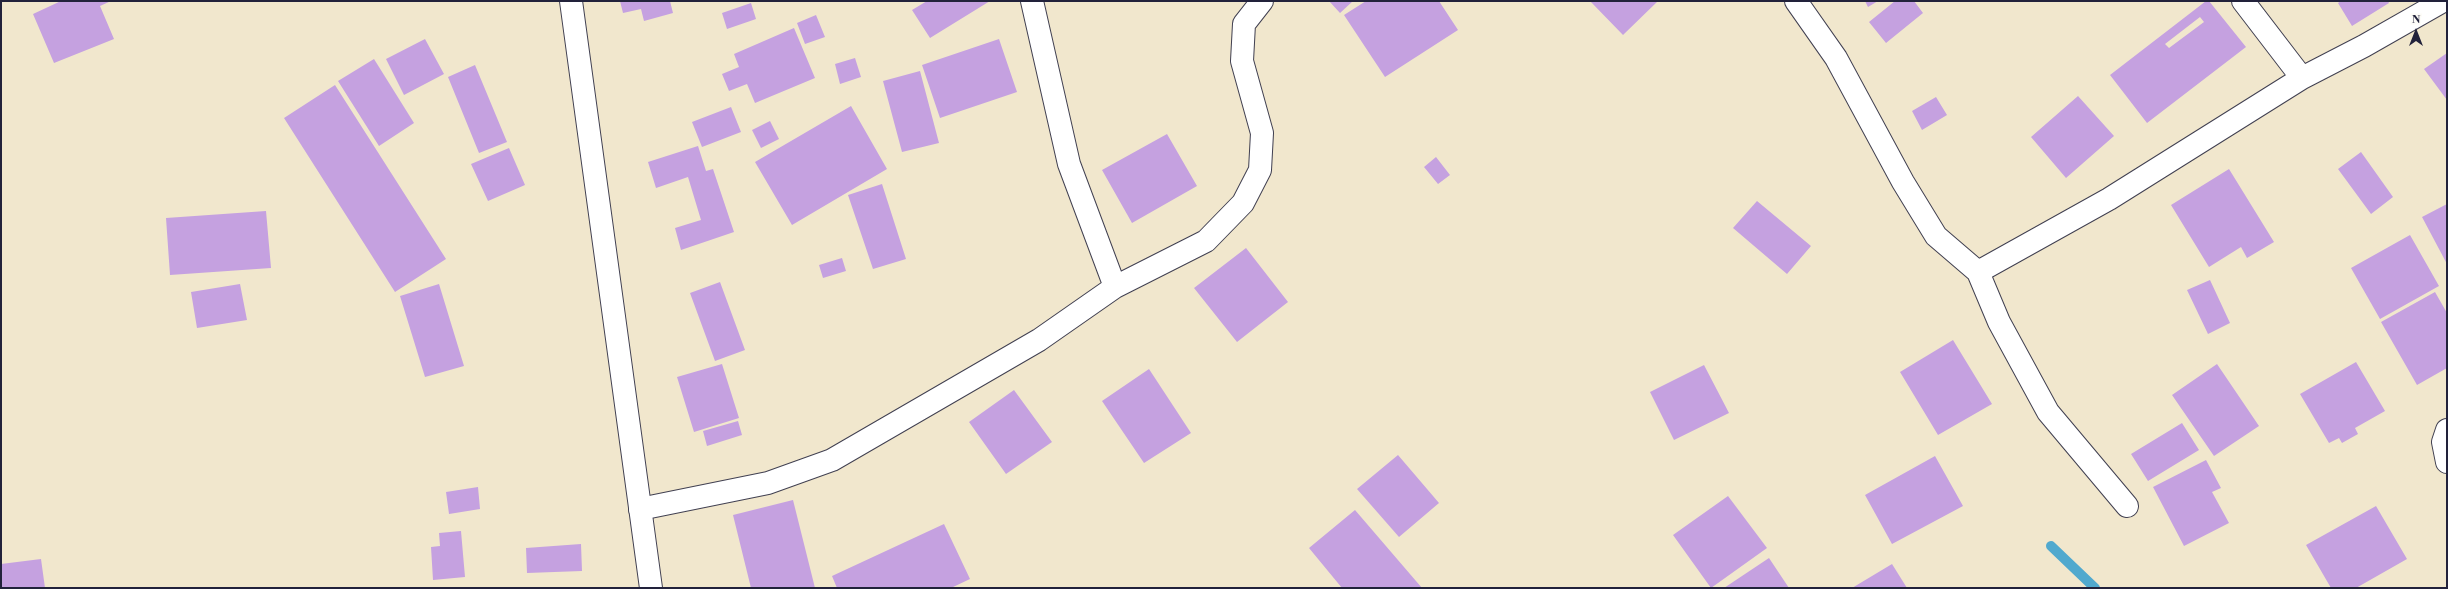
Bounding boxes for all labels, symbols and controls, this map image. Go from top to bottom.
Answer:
north arrow [2396,12,2436,52]
text: N [2412,13,2420,27]

